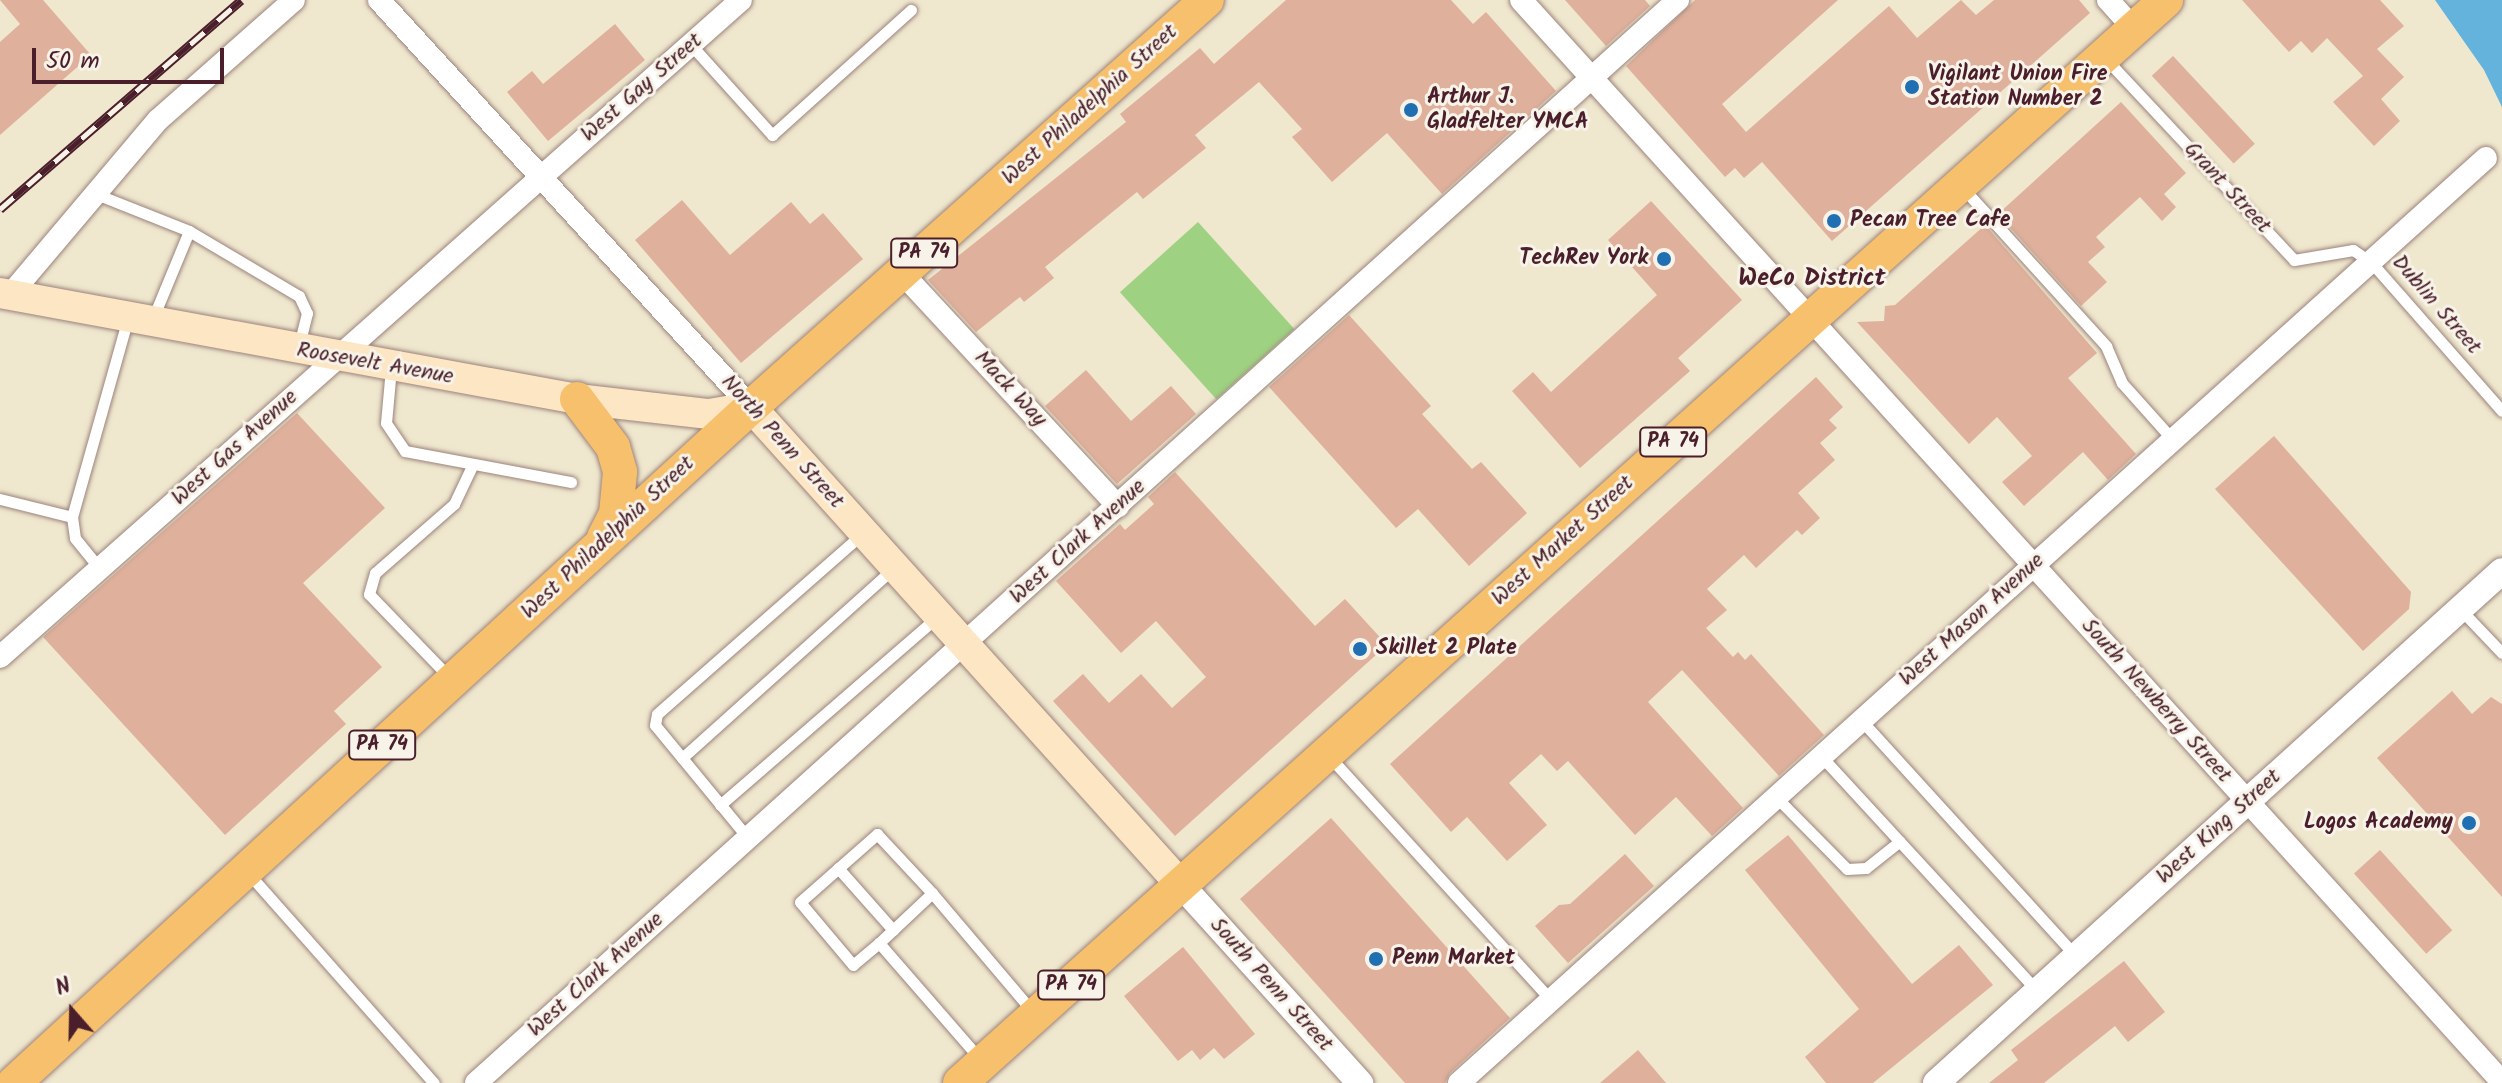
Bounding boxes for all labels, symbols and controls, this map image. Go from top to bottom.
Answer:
street label: West Philadelphia Street [997,19,1183,191]
street label: West Gay Street [576,28,708,148]
scale bar [36,32,228,82]
text: 50 m [46,42,100,81]
place label: Vigilant Union Fire Station Number 2 [1928,61,2107,112]
marker: Vigilant Union Fire Station Number 2 [1903,78,1921,96]
place label: Arthur J. Gladfelter YMCA [1427,84,1589,136]
marker: Arthur J. Gladfelter YMCA [1402,101,1420,119]
street label: Grant Street [2178,137,2276,239]
place label: Pecan Tree Cafe [1850,208,2010,234]
marker: Pecan Tree Cafe [1825,212,1843,230]
road number: PA 74 [890,237,958,269]
place label: TechRev York [1519,246,1648,272]
marker: TechRev York [1655,250,1673,268]
street label: Dublin Street [2386,250,2486,360]
district label: WeCo District [1738,265,1886,293]
street label: Roosevelt Avenue [295,337,455,391]
street label: Mack Way [968,345,1052,433]
street label: North Penn Street [715,370,849,514]
street label: West Gas Avenue [167,384,303,512]
road number: PA 74 [1639,426,1707,458]
street label: West Philadelphia Street [516,451,700,625]
street label: West Market Street [1486,470,1640,612]
street label: West Clark Avenue [1005,474,1151,610]
street label: West Mason Avenue [1894,548,2050,692]
street label: South Newberry Street [2075,613,2237,789]
place label: Skillet 2 Plate [1376,636,1517,662]
marker: Skillet 2 Plate [1351,640,1369,658]
road number: PA 74 [348,729,416,761]
street label: West King Street [2151,764,2287,890]
place label: Logos Academy [2304,810,2453,836]
marker: Logos Academy [2460,814,2478,832]
street label: West Clark Avenue [523,907,669,1043]
street label: South Penn Street [1204,913,1338,1057]
place label: Penn Market [1392,946,1515,972]
marker: Penn Market [1367,950,1385,968]
text: N [51,969,76,1007]
road number: PA 74 [1037,969,1105,1001]
north arrow [32,971,112,1051]

